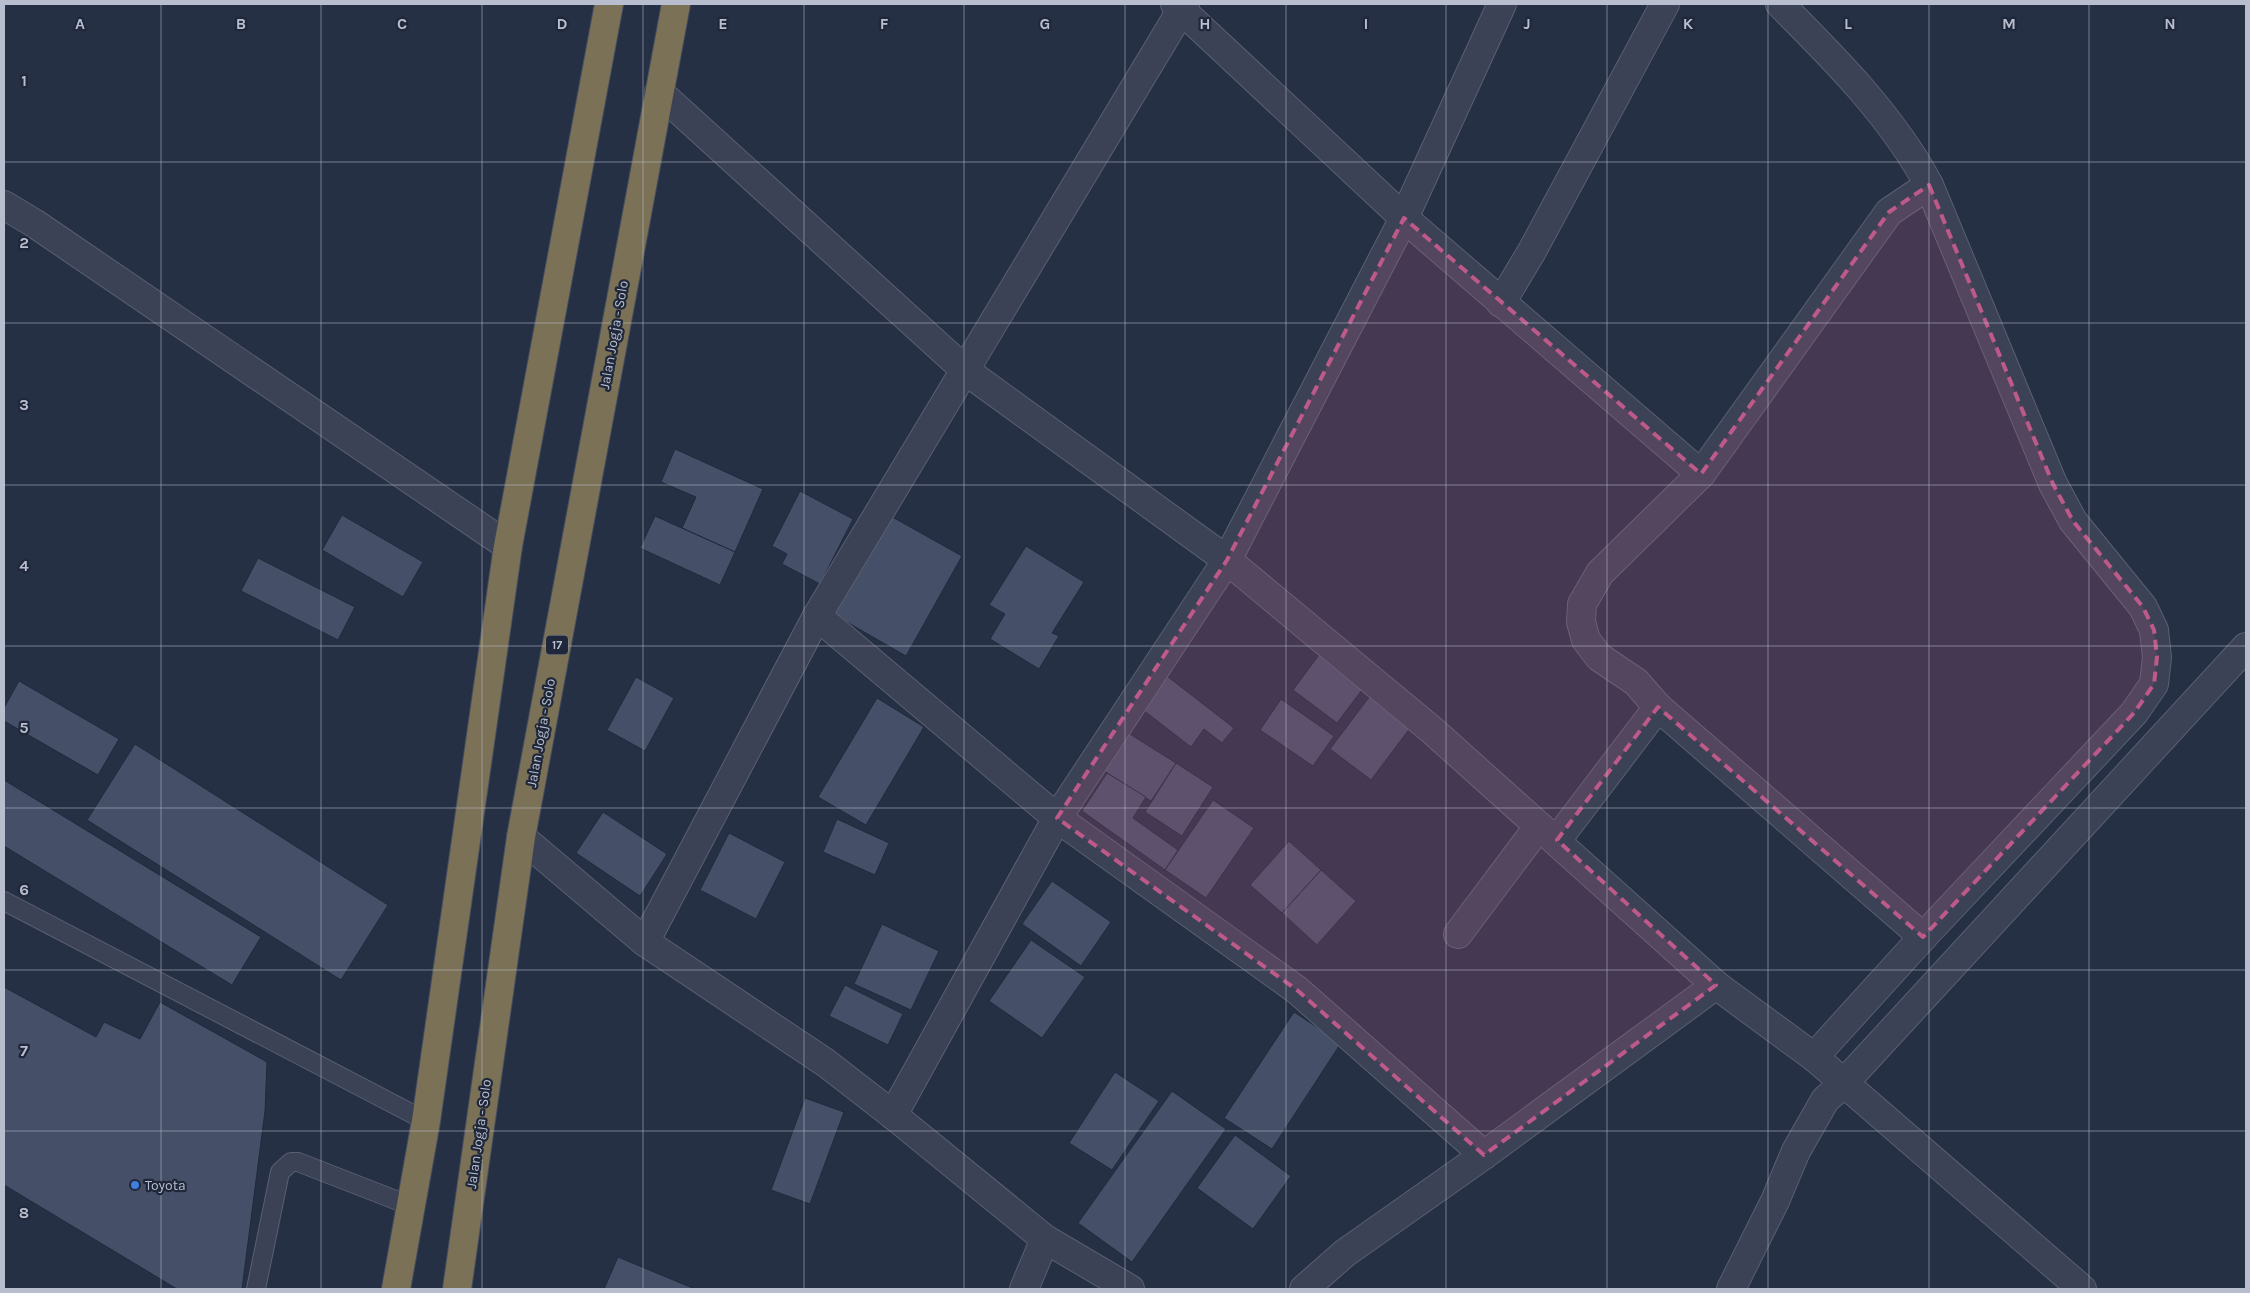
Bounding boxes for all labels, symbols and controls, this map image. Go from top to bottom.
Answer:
text: A [75,14,85,33]
text: B [236,14,246,33]
text: C [397,14,407,33]
text: D [557,14,568,33]
text: E [718,14,728,33]
text: F [880,14,889,33]
text: G [1040,14,1050,33]
text: H [1199,14,1211,33]
text: I [1364,14,1368,33]
text: J [1523,14,1531,33]
text: K [1683,14,1694,33]
text: L [1844,14,1852,33]
text: M [2002,14,2016,33]
text: N [2164,14,2176,33]
text: 1 [21,71,27,90]
text: 2 [19,233,29,252]
street label: Jalan Jogja - Solo [596,279,632,391]
text: 3 [19,395,29,414]
text: 4 [19,556,29,575]
road number: 17 [546,636,568,654]
street label: Jalan Jogja - Solo [523,677,559,789]
text: 5 [19,718,29,737]
text: 6 [19,880,29,899]
text: 7 [20,1041,28,1060]
street label: Jalan Jogja - Solo [463,1078,495,1190]
place label: Toyota [145,1177,186,1194]
marker: Toyota [129,1179,141,1191]
text: 8 [19,1203,29,1222]

